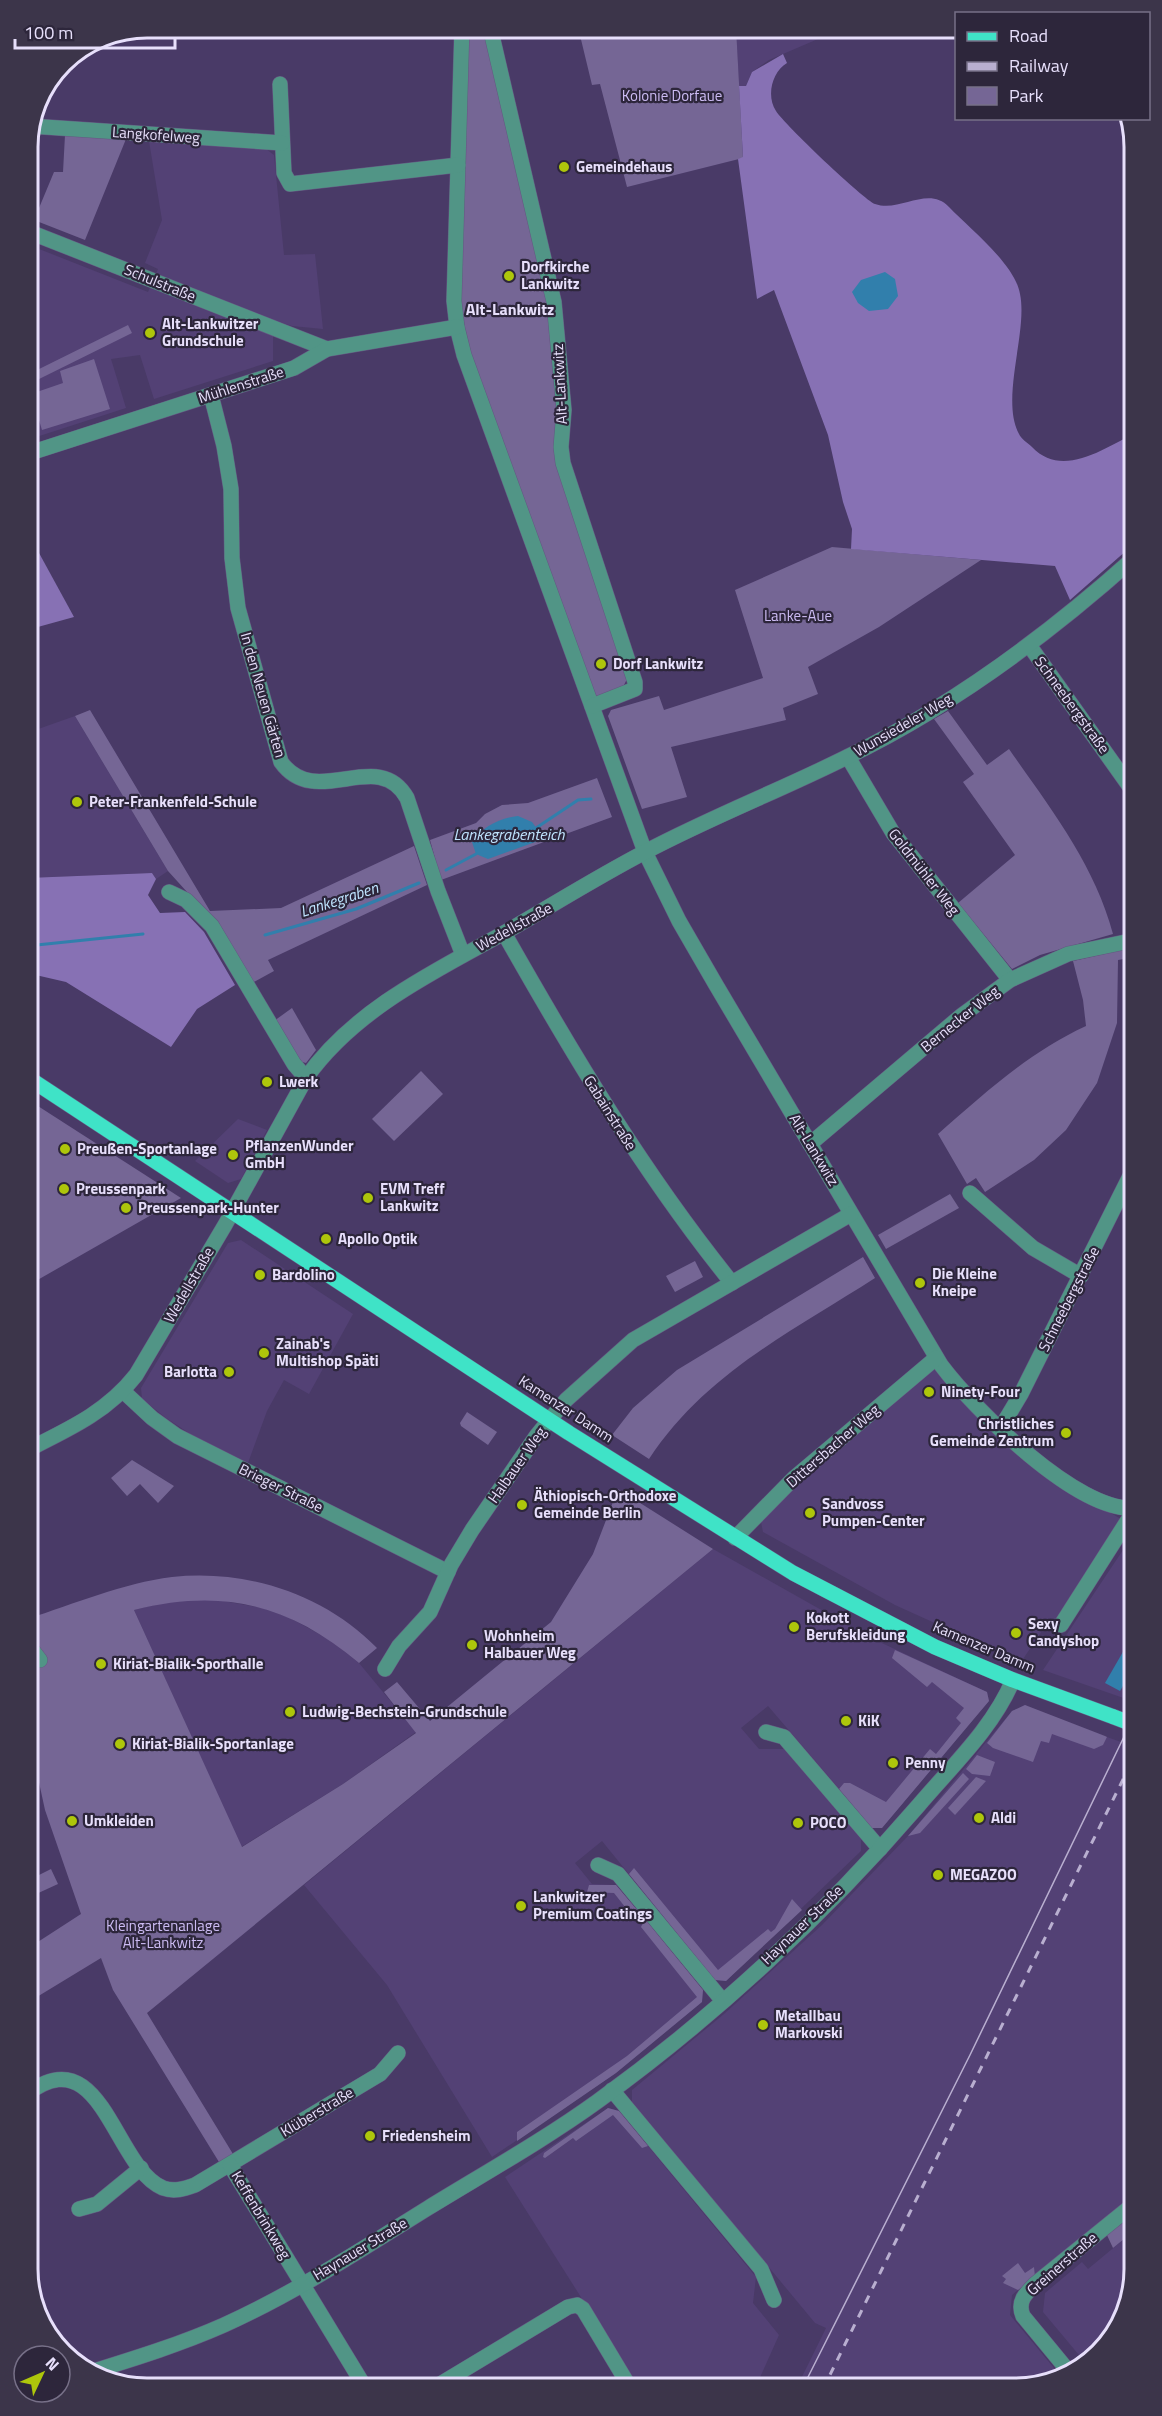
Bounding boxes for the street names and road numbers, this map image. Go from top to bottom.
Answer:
street label: Langkofelweg [111,120,201,149]
street label: Schulstraße [121,258,199,307]
street label: Alt-Lankwitz [546,343,573,425]
street label: Mühlenstraße [195,360,287,409]
street label: In den Neuen Gärten [235,630,292,760]
street label: Schneebergstraße [1029,651,1116,758]
street label: Wunsiedeler Weg [849,687,957,762]
street label: Goldmühler Weg [883,823,966,920]
street label: Wedellstraße [471,896,556,957]
street label: Bernecker Weg [915,979,1004,1058]
street label: Gabainstraße [578,1071,643,1155]
street label: Alt-Lankwitz [784,1109,845,1190]
street label: Schneebergstraße [1032,1242,1105,1355]
street label: Wedellstraße [158,1243,220,1327]
street label: Kamenzer Damm [514,1369,618,1448]
street label: Dittersbacher Weg [781,1398,885,1493]
street label: Halbauer Weg [482,1422,552,1508]
street label: Brieger Straße [235,1457,327,1518]
street label: Kamenzer Damm [929,1615,1039,1678]
street label: Haynauer Straße [755,1879,848,1970]
street label: Klüberstraße [276,2081,358,2142]
street label: Keffenbrinkweg [226,2166,297,2264]
street label: Haynauer Straße [308,2211,411,2286]
street label: Greinerstraße [1021,2226,1102,2301]

